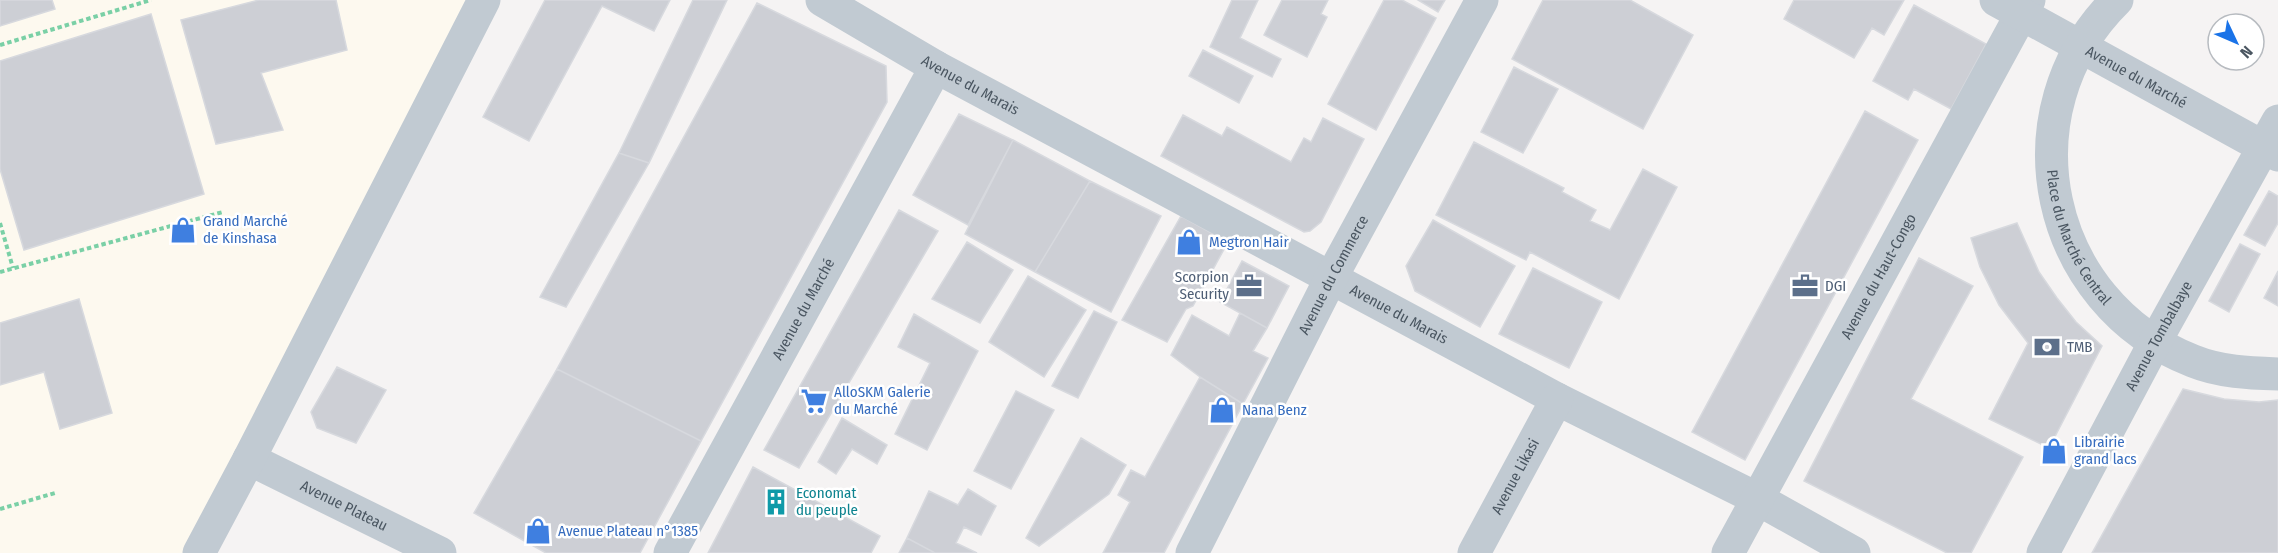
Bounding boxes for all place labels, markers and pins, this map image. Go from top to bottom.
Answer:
place label: Grand Marché de Kinshasa [203,212,288,247]
shop icon: Grand Marché de Kinshasa [168,215,198,245]
shop icon: Megtron Hair [1174,227,1204,257]
place label: Megtron Hair [1209,233,1289,251]
place label: Scorpion Security [1175,268,1229,303]
office icon: Scorpion Security [1234,271,1264,301]
office icon: DGI [1790,271,1820,301]
place label: DGI [1825,277,1846,295]
bank icon: TMB [2032,332,2062,362]
place label: TMB [2067,338,2093,356]
place label: AlloSKM Galerie du Marché [834,383,931,418]
supermarket icon: AlloSKM Galerie du Marché [799,386,829,416]
shop icon: Nana Benz [1207,395,1237,425]
place label: Nana Benz [1242,401,1307,419]
place label: Librairie grand lacs [2074,433,2137,468]
shop icon: Librairie grand lacs [2039,436,2069,466]
place label: Economat du peuple [796,484,858,519]
building icon: Economat du peuple [761,487,791,517]
shop icon: Avenue Plateau n°1385 [523,516,553,546]
place label: Avenue Plateau n°1385 [558,522,698,540]

